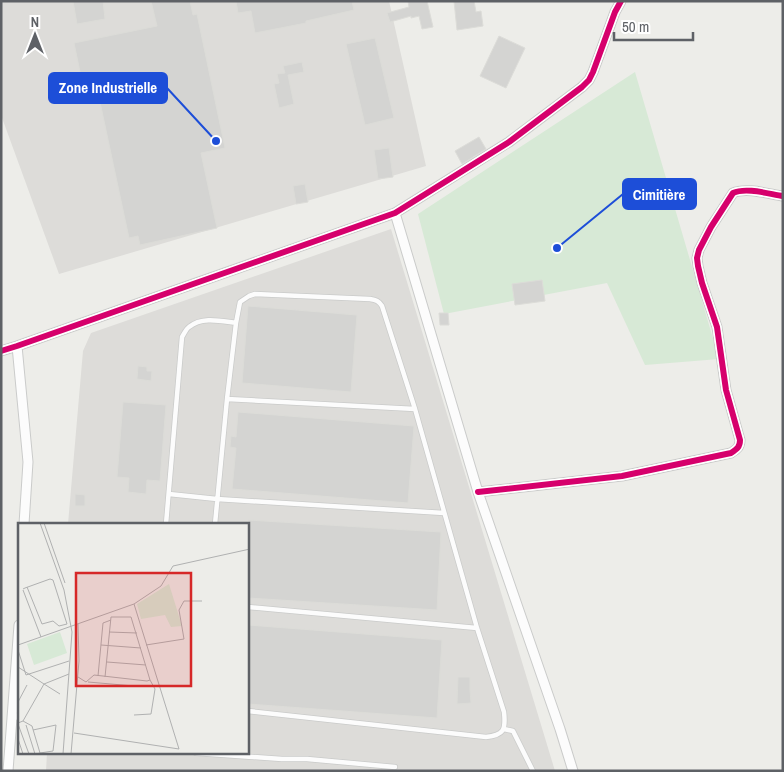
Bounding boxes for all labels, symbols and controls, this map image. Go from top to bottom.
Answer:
north arrow [10,10,60,60]
scale bar [614,10,693,42]
text: N [31,13,39,31]
text: 50 m [622,16,649,37]
callout: Zone Industrielle [49,73,167,103]
text: Zone Industrielle [59,77,157,98]
callout: Cimitière [623,179,696,209]
text: Cimitière [633,184,685,205]
inset map [18,523,249,754]

